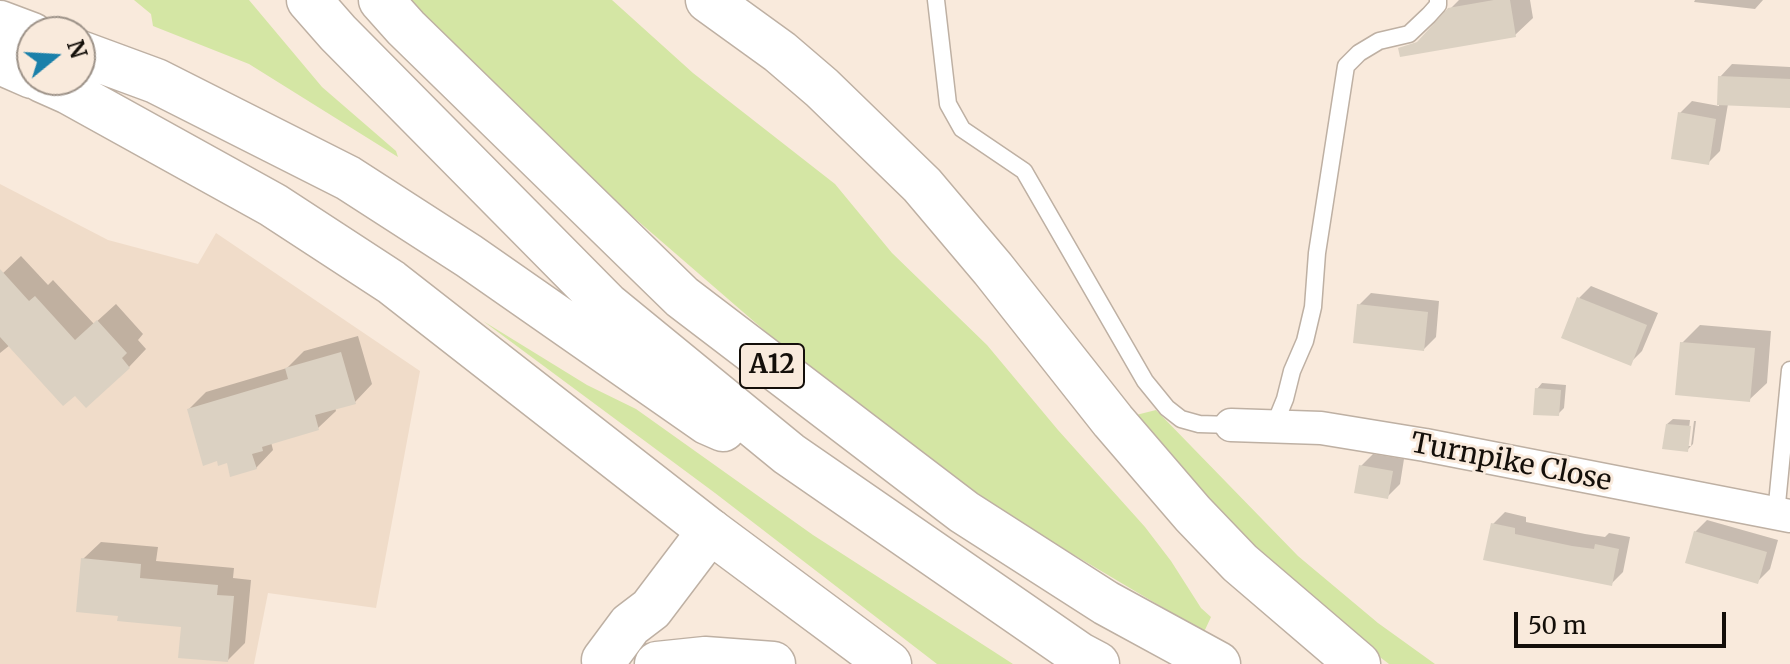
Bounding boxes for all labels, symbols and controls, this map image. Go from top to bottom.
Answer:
north arrow [16,16,96,96]
text: N [61,37,93,62]
road number: A12 [740,344,804,388]
street label: Turnpike Close [1408,427,1614,499]
scale bar [1518,596,1730,646]
text: 50 m [1528,610,1587,641]

